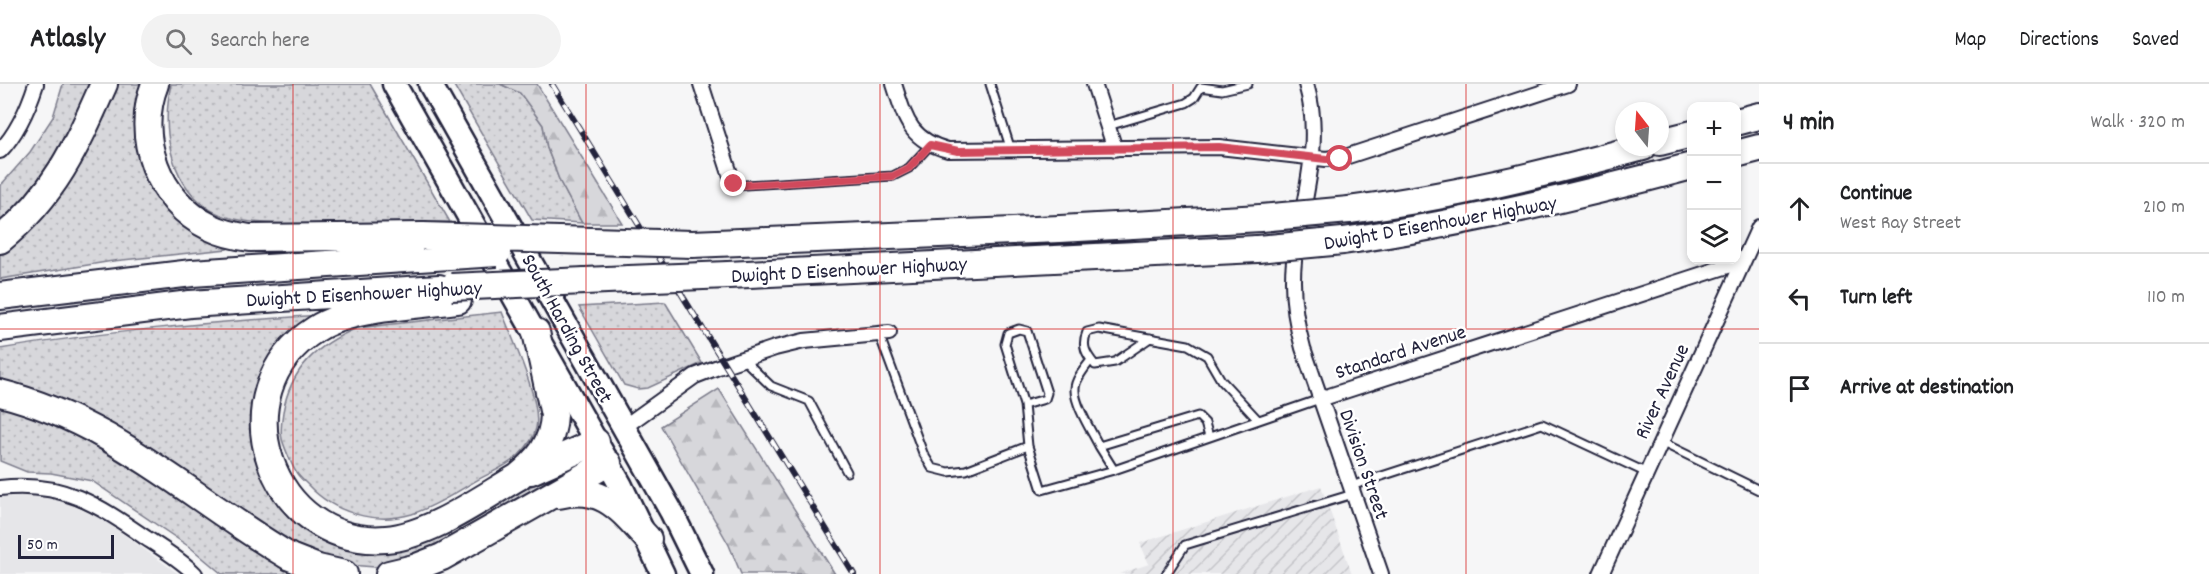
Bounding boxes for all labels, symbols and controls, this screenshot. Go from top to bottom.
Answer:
search box [141,14,561,68]
text: Atlasly [30,21,105,61]
icon: search [162,25,195,58]
text: Search here [210,26,310,57]
text: Map [1955,26,1986,56]
text: Directions [2019,26,2099,56]
text: Saved [2132,26,2179,56]
north arrow [1615,102,1669,156]
map controls [1687,102,1741,264]
button: + [1687,102,1741,156]
text: 4 min [1783,105,1834,142]
text: Walk · 320 m [2091,109,2185,137]
route start [1326,145,1352,171]
button: − [1687,156,1741,210]
route end [720,170,746,196]
text: Continue [1840,179,1912,210]
street label: Dwight D Eisenhower Highway [1322,190,1560,260]
icon: ahead [1783,192,1816,225]
text: 210 m [2143,194,2185,222]
button: layers [1687,210,1741,264]
text: West Ray Street [1840,210,1961,238]
street label: South Harding Street [512,249,619,410]
street label: Dwight D Eisenhower Highway [731,251,968,293]
street label: Dwight D Eisenhower Highway [246,275,483,317]
icon: left [1783,282,1816,315]
text: Turn left [1840,283,1912,314]
text: 110 m [2147,284,2185,312]
street label: Standard Avenue [1332,319,1470,389]
street label: River Avenue [1629,340,1699,445]
icon: arrive [1783,372,1816,405]
text: Arrive at destination [1840,373,2014,404]
street label: Division Street [1329,406,1395,524]
scale bar [18,532,114,560]
text: 50 m [27,534,58,557]

